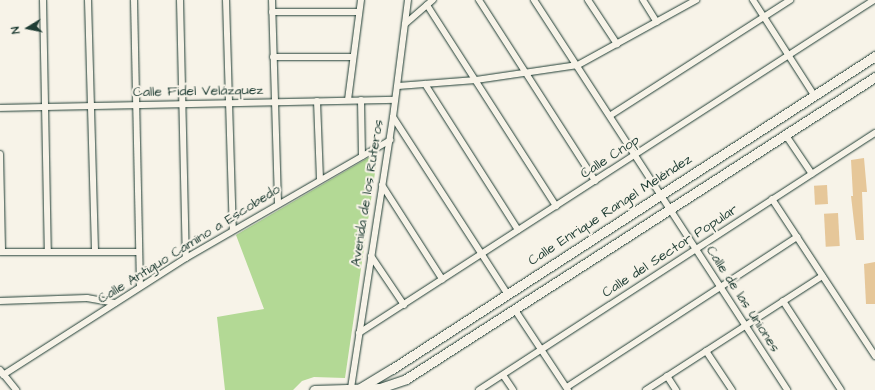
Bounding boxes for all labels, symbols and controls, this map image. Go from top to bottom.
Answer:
north arrow [8,8,48,48]
text: N [8,25,24,35]
street label: Calle Fidel Velázquez [133,81,263,101]
street label: Avenida de los Ruteros [347,118,387,268]
street label: Calle Cnop [577,132,643,182]
street label: Calle Enrique Rangel Meléndez [525,151,695,269]
street label: Calle Antiguo Camino a Escobedo [95,181,283,307]
street label: Calle del Sector Popular [599,201,741,301]
street label: Calle de las Uniones [702,243,784,355]

